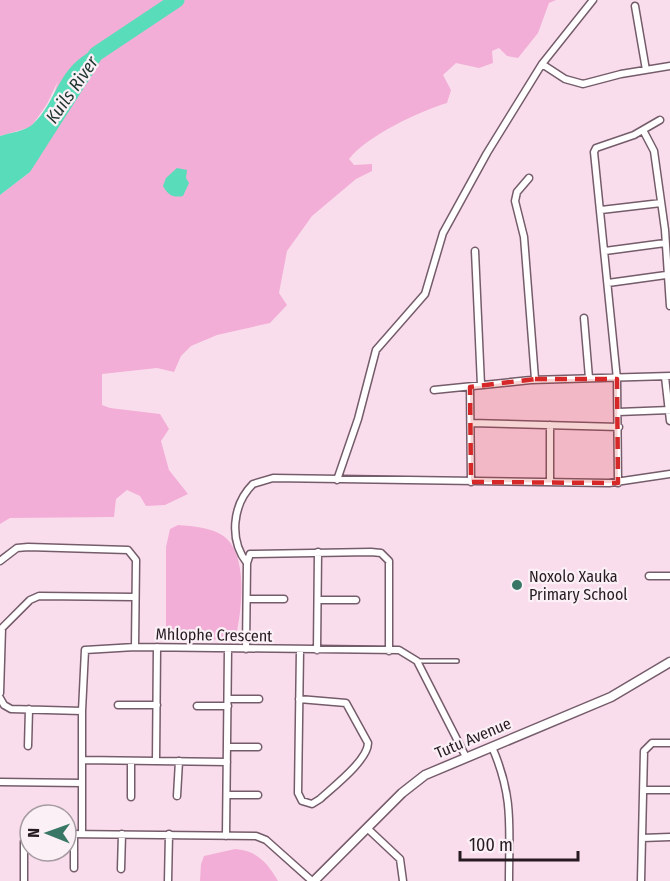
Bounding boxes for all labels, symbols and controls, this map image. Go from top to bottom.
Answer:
water label: Kuils River [41,52,103,128]
place label: Noxolo Xauka Primary School [529,567,628,604]
marker: Noxolo Xauka Primary School [510,578,524,592]
street label: Mhlophe Crescent [155,624,273,646]
street label: Tutu Avenue [432,713,514,762]
north arrow [18,803,78,863]
scale bar [460,824,578,862]
text: N [24,828,43,838]
text: 100 m [469,834,513,856]

